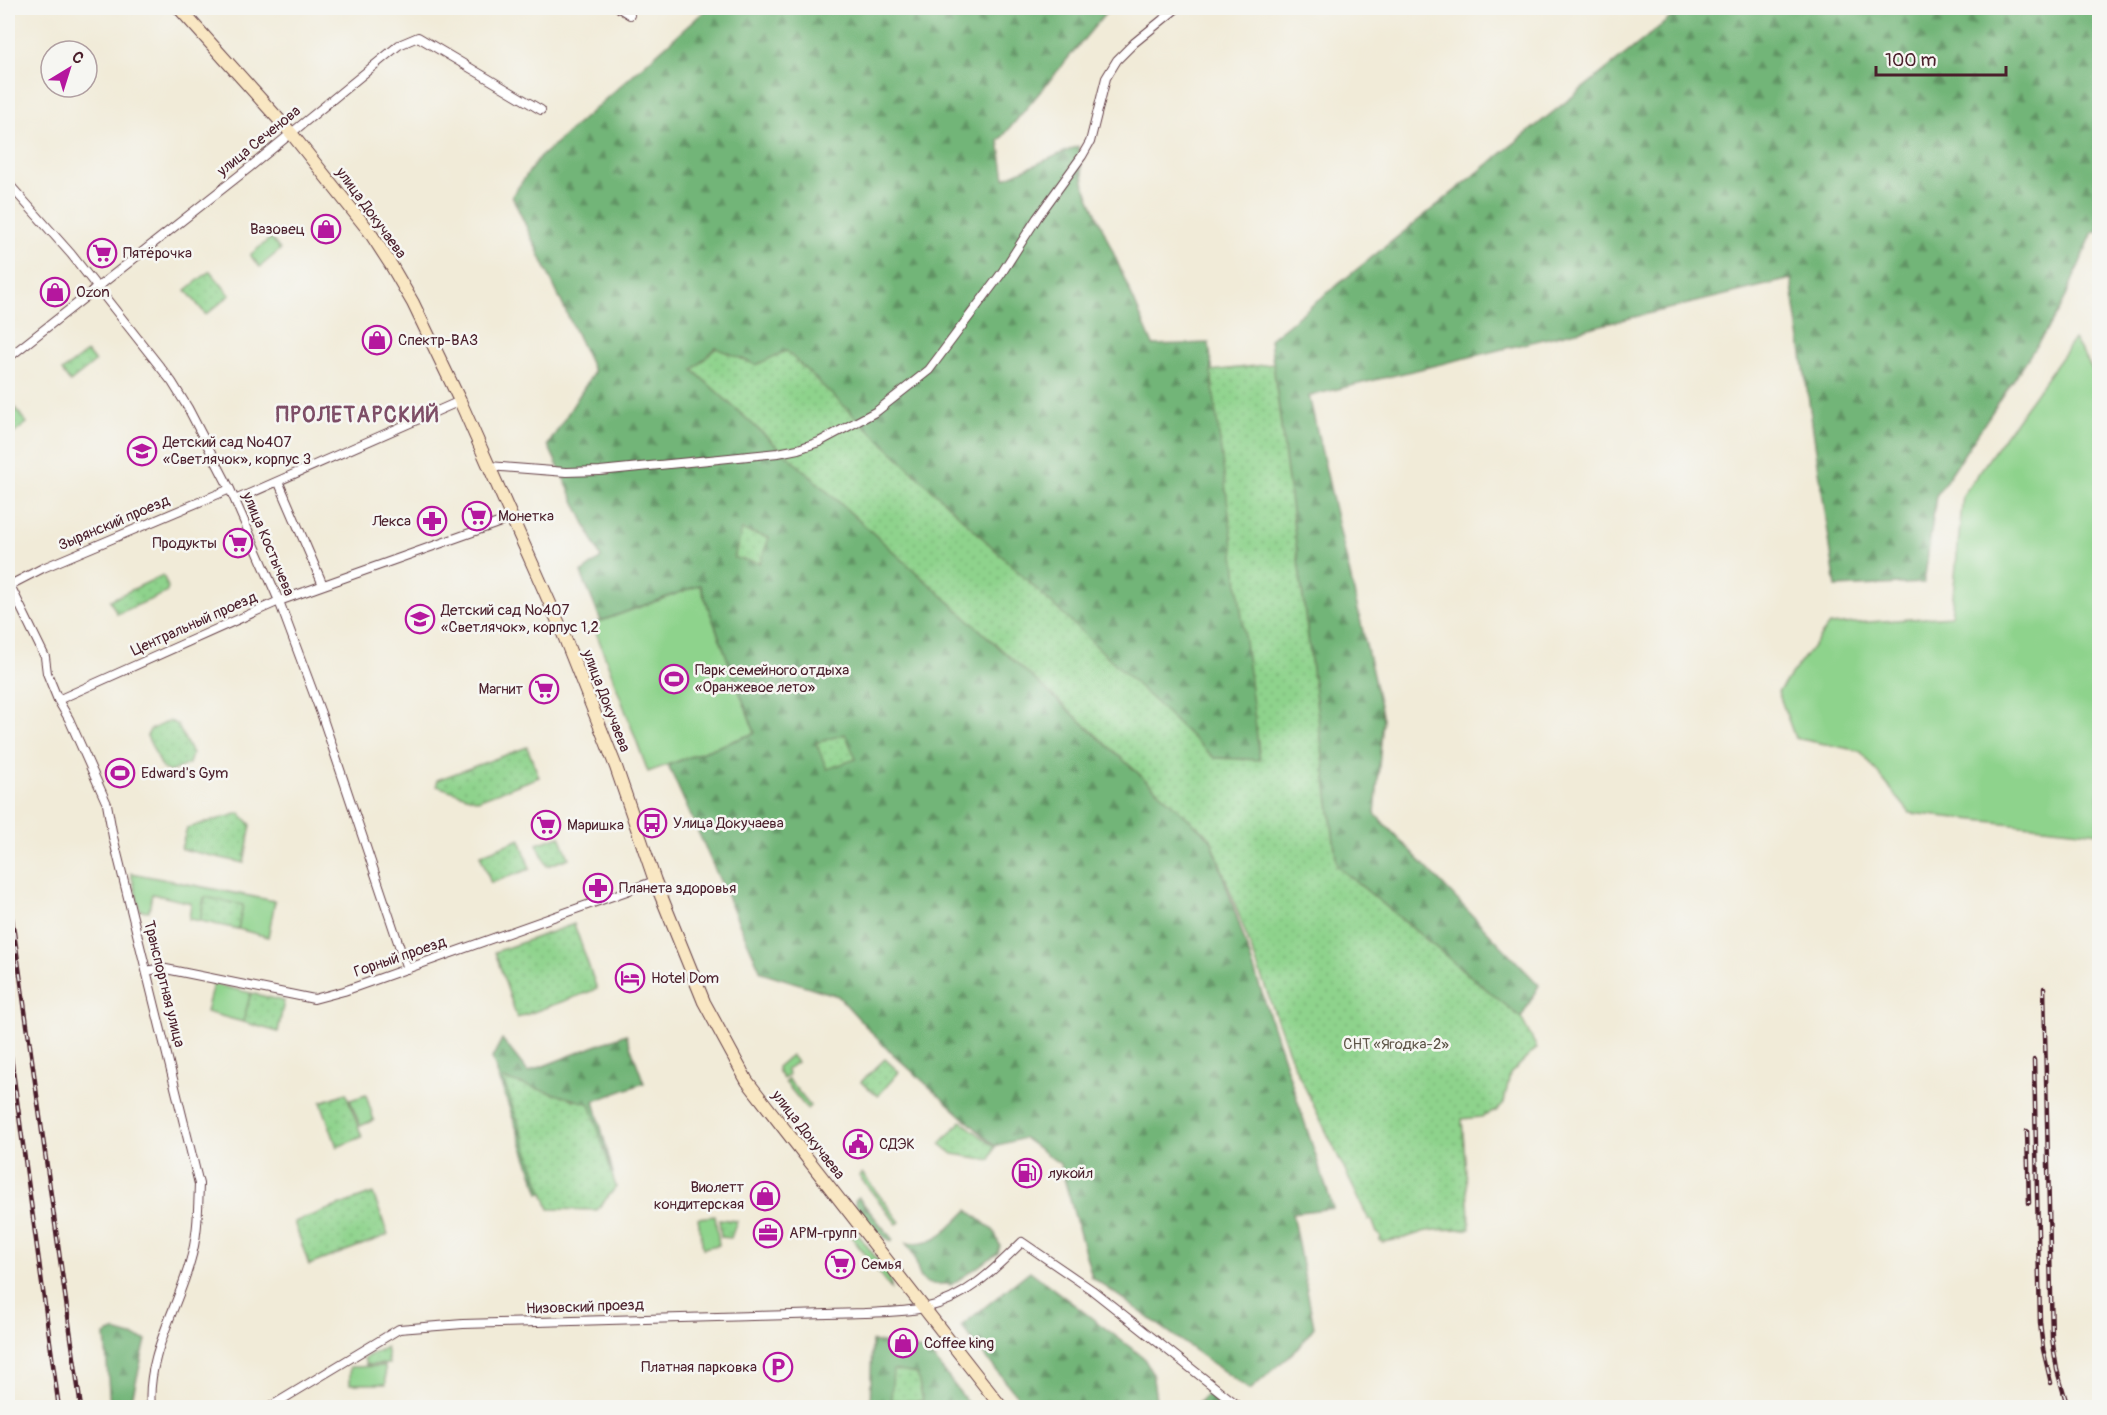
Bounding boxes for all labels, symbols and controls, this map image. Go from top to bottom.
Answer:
north arrow [39,39,99,99]
scale bar [1876,39,2006,77]
text: С [68,47,88,69]
text: 100 m [1885,49,1937,72]
street label: улица Сеченова [213,101,305,181]
street label: улица Докучаева [331,163,410,262]
shop icon: Вазовец [310,213,342,245]
place label: Вазовец [250,220,305,239]
supermarket icon: Пятёрочка [86,237,118,269]
place label: Пятёрочка [123,244,192,263]
shop icon: Ozon [39,276,71,308]
place label: Ozon [76,283,110,302]
shop icon: Спектр-ВАЗ [361,324,393,356]
place label: Спектр-ВАЗ [398,331,478,350]
district label: ПРОЛЕТАРСКИЙ [276,402,440,429]
place label: Детский сад №407 «Светлячок», корпус 3 [162,433,311,469]
school or university icon: Детский сад №407 «Светлячок», корпус 3 [126,435,158,467]
street label: улица Костычева [237,488,298,599]
street label: Зырянский проезд [55,491,173,555]
supermarket icon: Монетка [461,500,493,532]
pharmacy icon: Лекса [416,505,448,537]
place label: Монетка [498,507,554,526]
place label: Лекса [371,512,411,531]
supermarket icon: Продукты [222,527,254,559]
place label: Продукты [153,534,217,553]
street label: Центральный проезд [128,588,260,660]
place label: Детский сад №407 «Светлячок», корпус 1,2 [440,601,599,637]
school or university icon: Детский сад №407 «Светлячок», корпус 1,2 [404,603,436,635]
street label: улица Докучаева [577,646,634,755]
place label: Парк семейного отдыха «Оранжевое лето» [695,661,849,697]
sports icon: Парк семейного отдыха «Оранжевое лето» [658,663,690,695]
supermarket icon: Магнит [528,673,560,705]
place label: Магнит [478,680,523,699]
sports icon: Edward's Gym [104,757,136,789]
place label: Edward's Gym [141,764,228,783]
bus stop icon: Улица Докучаева [636,807,668,839]
supermarket icon: Маришка [530,809,562,841]
place label: Улица Докучаева [673,814,784,833]
place label: Маришка [567,816,624,835]
pharmacy icon: Планета здоровья [582,872,614,904]
place label: Планета здоровья [619,879,736,898]
street label: Транспортная улица [139,919,189,1049]
street label: Горный проезд [351,932,449,982]
hotel icon: Hotel Dom [614,962,646,994]
place label: Hotel Dom [651,969,719,988]
park label: СНТ «Ягодка-2» [1343,1035,1449,1054]
street label: улица Докучаева [767,1086,849,1183]
public building icon: СДЭК [842,1128,874,1160]
place label: СДЭК [879,1135,915,1154]
fuel station icon: лукойл [1011,1157,1043,1189]
place label: лукойл [1048,1164,1093,1183]
place label: Виолетт кондитерская [654,1178,744,1214]
shop icon: Виолетт кондитерская [749,1180,781,1212]
office icon: АРМ-групп [752,1217,784,1249]
place label: АРМ-групп [789,1224,857,1243]
supermarket icon: Семья [824,1248,856,1280]
place label: Семья [861,1255,902,1274]
street label: Низовский проезд [526,1295,644,1319]
shop icon: Coffee king [887,1327,919,1359]
place label: Coffee king [924,1334,994,1353]
parking icon: Платная парковка [762,1351,794,1383]
place label: Платная парковка [641,1358,757,1377]

